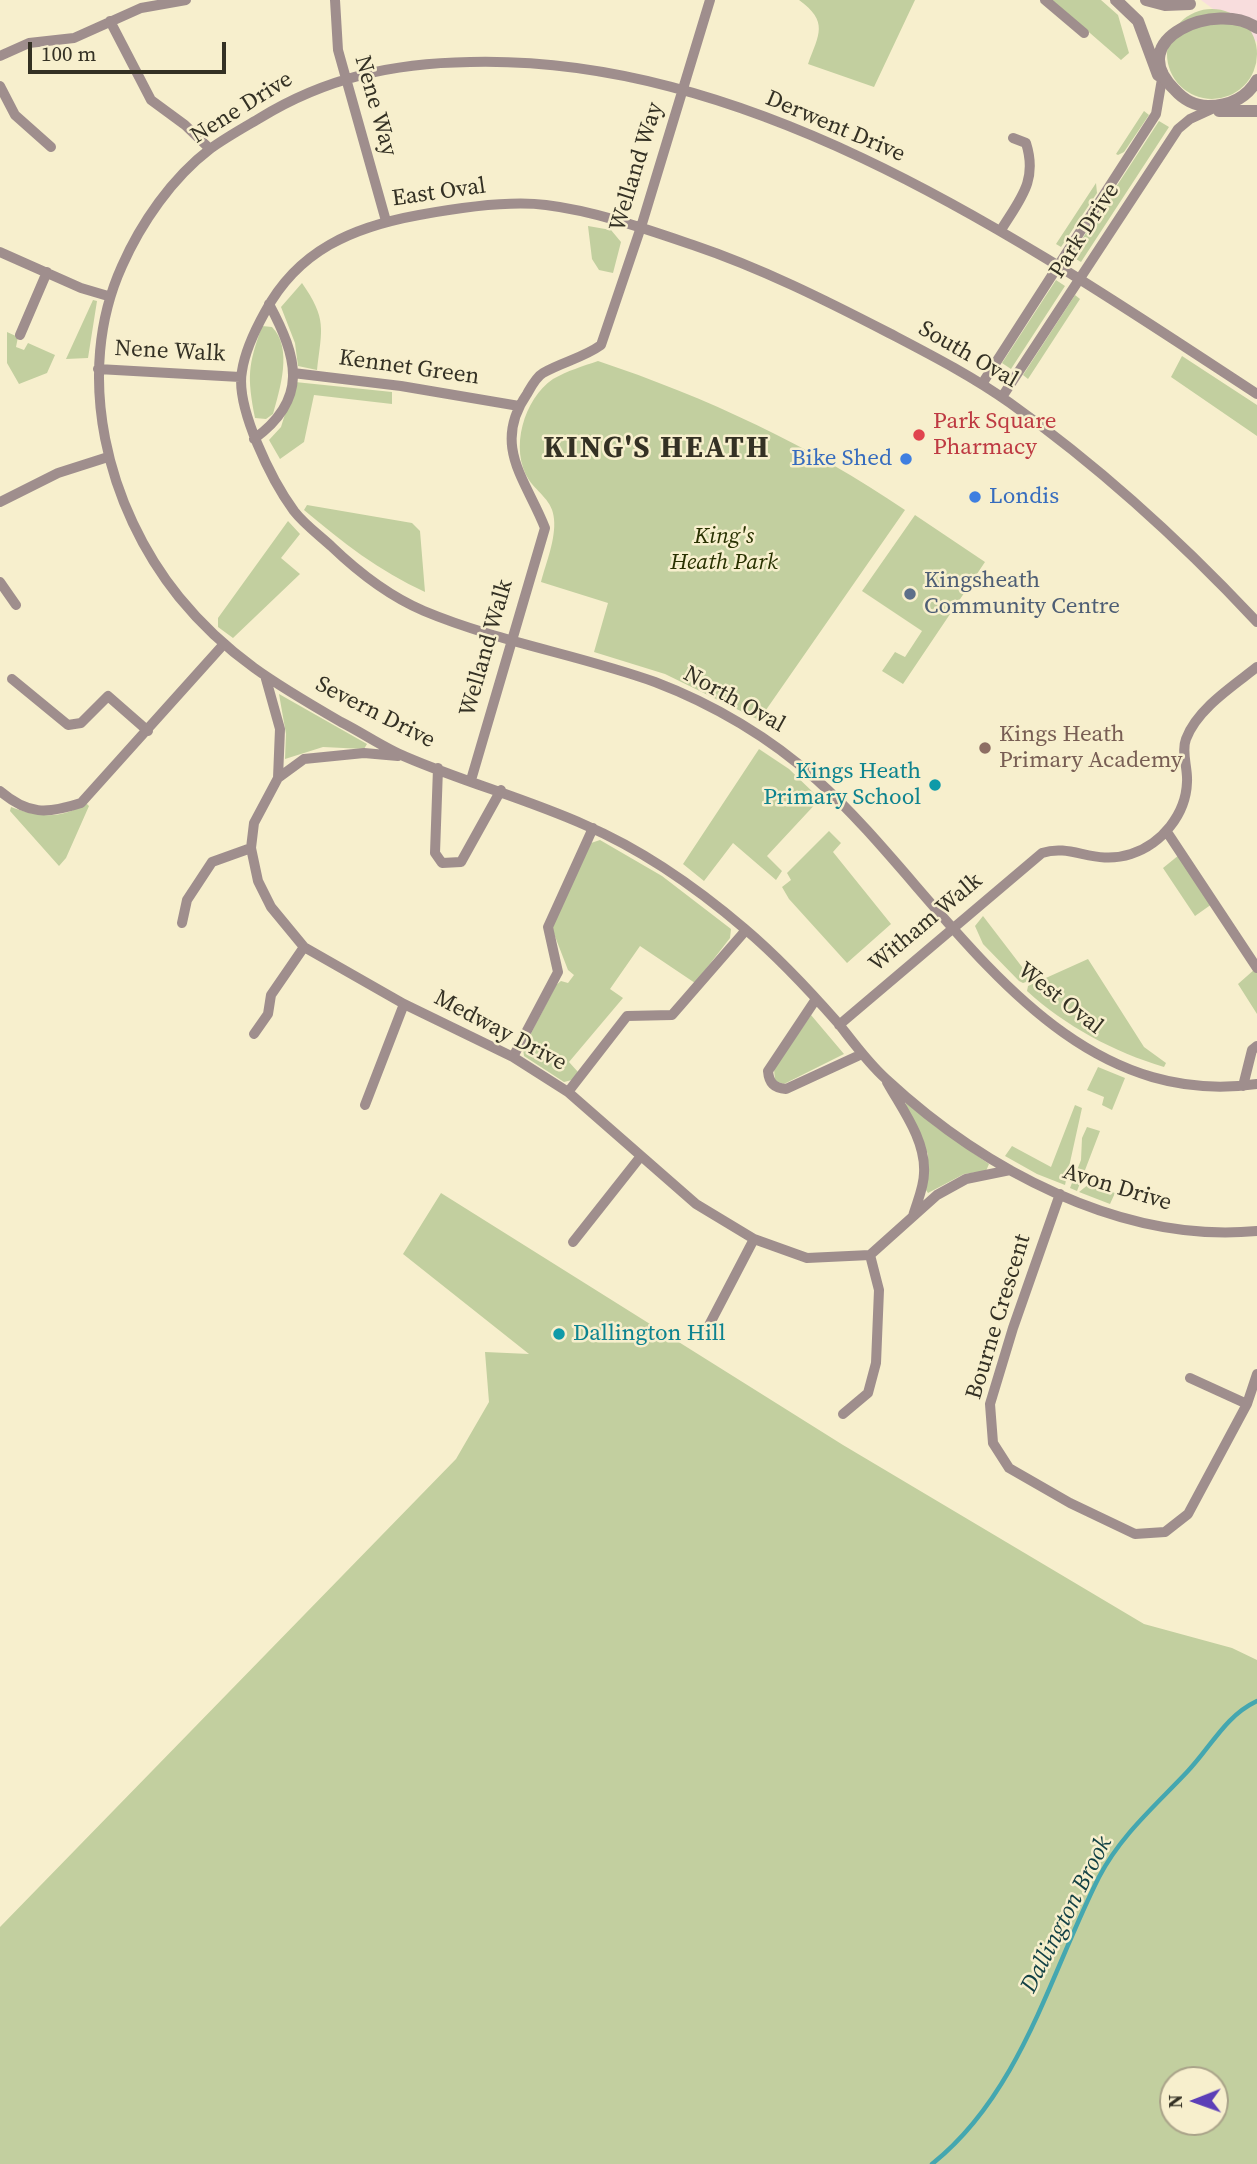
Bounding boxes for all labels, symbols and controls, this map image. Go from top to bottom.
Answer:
scale bar [32,28,229,72]
text: 100 m [41,39,96,68]
street label: Nene Way [348,53,402,159]
street label: Nene Drive [186,66,298,150]
street label: Derwent Drive [761,85,909,169]
street label: Welland Way [604,99,670,235]
street label: East Oval [390,173,488,213]
street label: Park Drive [1044,178,1126,284]
street label: South Oval [913,315,1023,395]
street label: Nene Walk [114,335,226,369]
street label: Kennet Green [337,344,481,392]
place label: Park Square Pharmacy [933,408,1056,462]
marker: Park Square Pharmacy [911,427,927,443]
district label: KING'S HEATH [545,431,769,467]
place label: Bike Shed [791,445,892,473]
marker: Bike Shed [898,451,914,467]
place label: Londis [989,483,1059,511]
marker: Londis [967,489,983,505]
park label: King's Heath Park [670,523,778,577]
place label: Kingsheath Community Centre [924,567,1120,621]
street label: Welland Walk [454,576,520,720]
marker: Kingsheath Community Centre [902,586,918,602]
street label: North Oval [678,661,790,739]
street label: Severn Drive [311,671,439,755]
place label: Kings Heath Primary Academy [999,721,1183,775]
marker: Kings Heath Primary Academy [977,740,993,756]
place label: Kings Heath Primary School [763,758,921,812]
marker: Kings Heath Primary School [927,777,943,793]
street label: Witham Walk [864,868,988,978]
street label: West Oval [1012,957,1108,1041]
street label: Medway Drive [429,985,571,1077]
street label: Avon Drive [1059,1158,1175,1218]
street label: Bourne Crescent [961,1231,1037,1403]
place label: Dallington Hill [573,1320,726,1348]
marker: Dallington Hill [551,1326,567,1342]
water label: Dallington Brook [1015,1832,1119,1998]
north arrow [1159,2066,1229,2136]
text: N [1162,2094,1188,2108]

